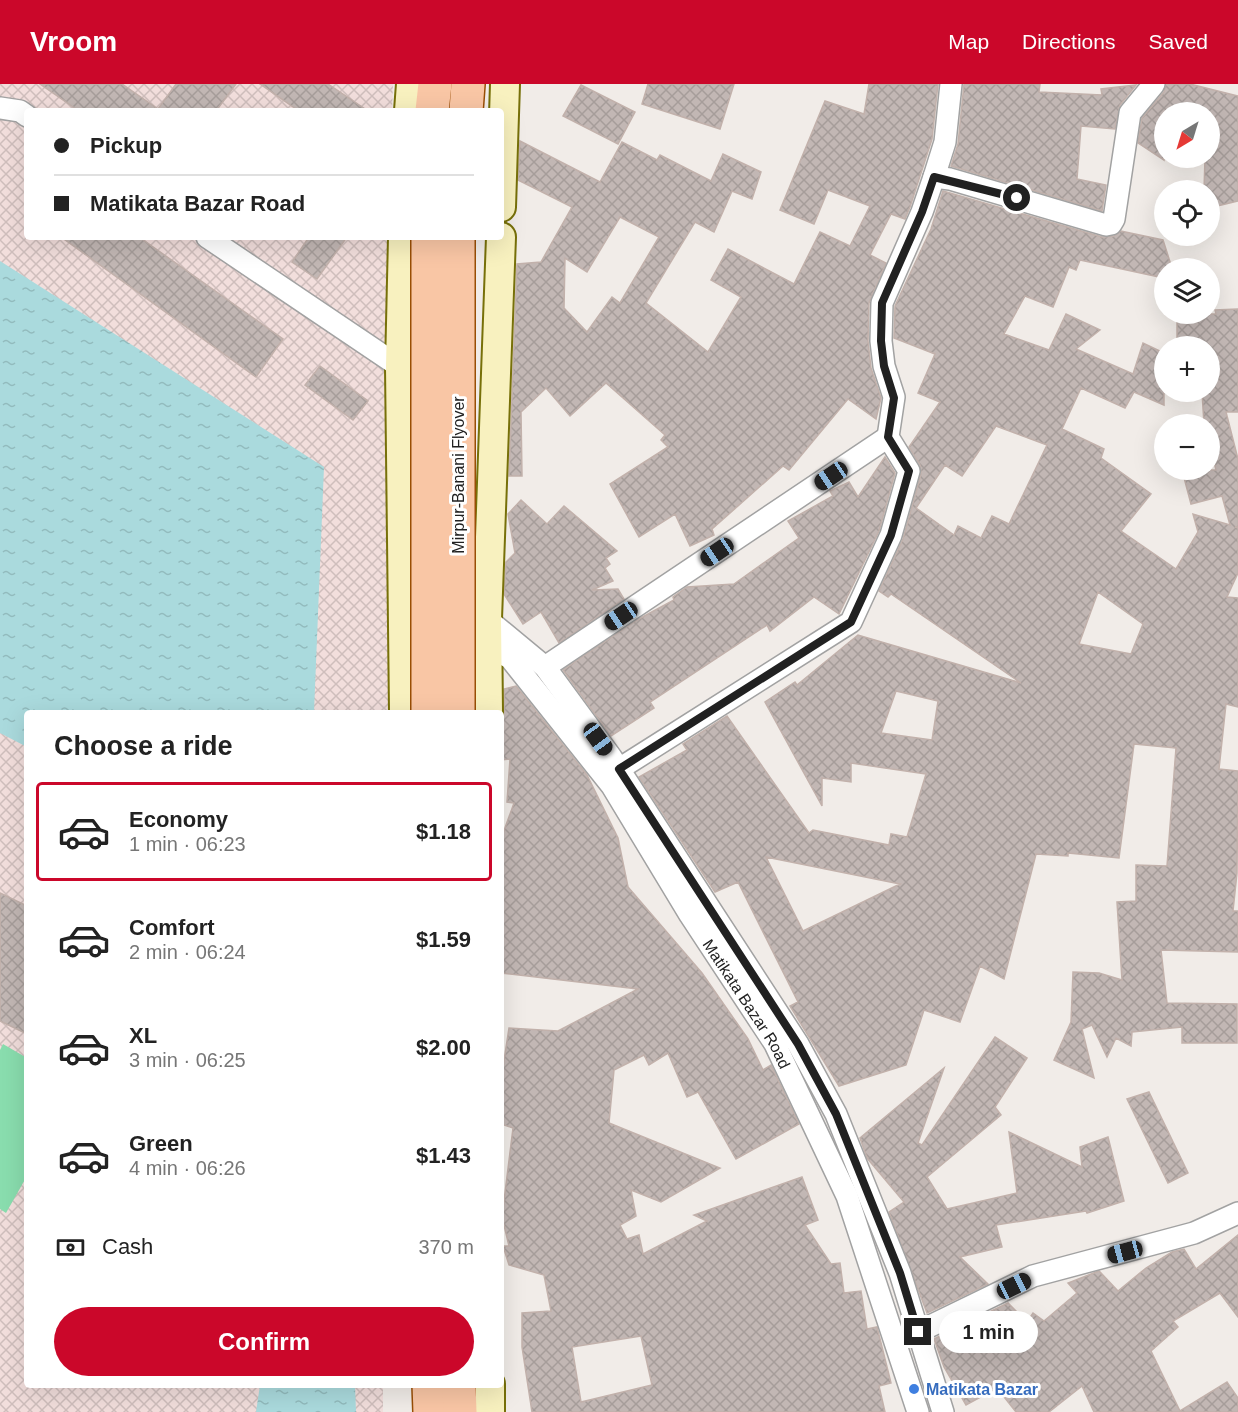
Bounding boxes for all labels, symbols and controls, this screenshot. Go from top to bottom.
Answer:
text: Vroom [30,26,117,57]
text: Map [948,30,989,53]
text: Directions [1022,30,1115,53]
text: Saved [1148,30,1208,53]
north arrow [1154,102,1220,168]
map controls [1154,102,1220,480]
text: Pickup [90,133,162,158]
button: locate [1154,180,1220,246]
route start [1003,184,1030,211]
text: Matikata Bazar Road [90,191,305,216]
button: layers [1154,258,1220,324]
button: + [1154,336,1220,402]
street label: Mirpur-Banani Flyover [450,396,467,554]
button: − [1154,414,1220,480]
car [811,458,851,494]
car [697,534,737,570]
car [601,598,641,634]
car [580,719,616,759]
text: Choose a ride [54,731,233,761]
icon: car [57,805,111,859]
text: Economy [129,807,228,832]
text: $1.18 [416,819,471,844]
text: 1 min · 06:23 [129,833,246,855]
icon: car [57,913,111,967]
text: Comfort [129,915,215,940]
text: $1.59 [416,927,471,952]
street label: Matikata Bazar Road [700,936,794,1071]
text: 2 min · 06:24 [129,941,246,963]
icon: car [57,1021,111,1075]
text: XL [129,1023,157,1048]
text: $2.00 [416,1035,471,1060]
text: 3 min · 06:25 [129,1049,246,1071]
icon: car [57,1129,111,1183]
text: Green [129,1131,193,1156]
text: $1.43 [416,1143,471,1168]
text: 4 min · 06:26 [129,1157,246,1179]
icon: cash [54,1231,87,1264]
text: Cash [102,1234,153,1259]
text: 370 m [418,1236,474,1258]
car [1105,1239,1145,1265]
car [994,1270,1034,1302]
button: Confirm [54,1307,474,1376]
callout: 1 min [939,1311,1038,1353]
route end [904,1318,931,1345]
text: 1 min [962,1321,1015,1343]
place label: Matikata Bazar [926,1381,1038,1398]
marker: Matikata Bazar [907,1382,921,1396]

